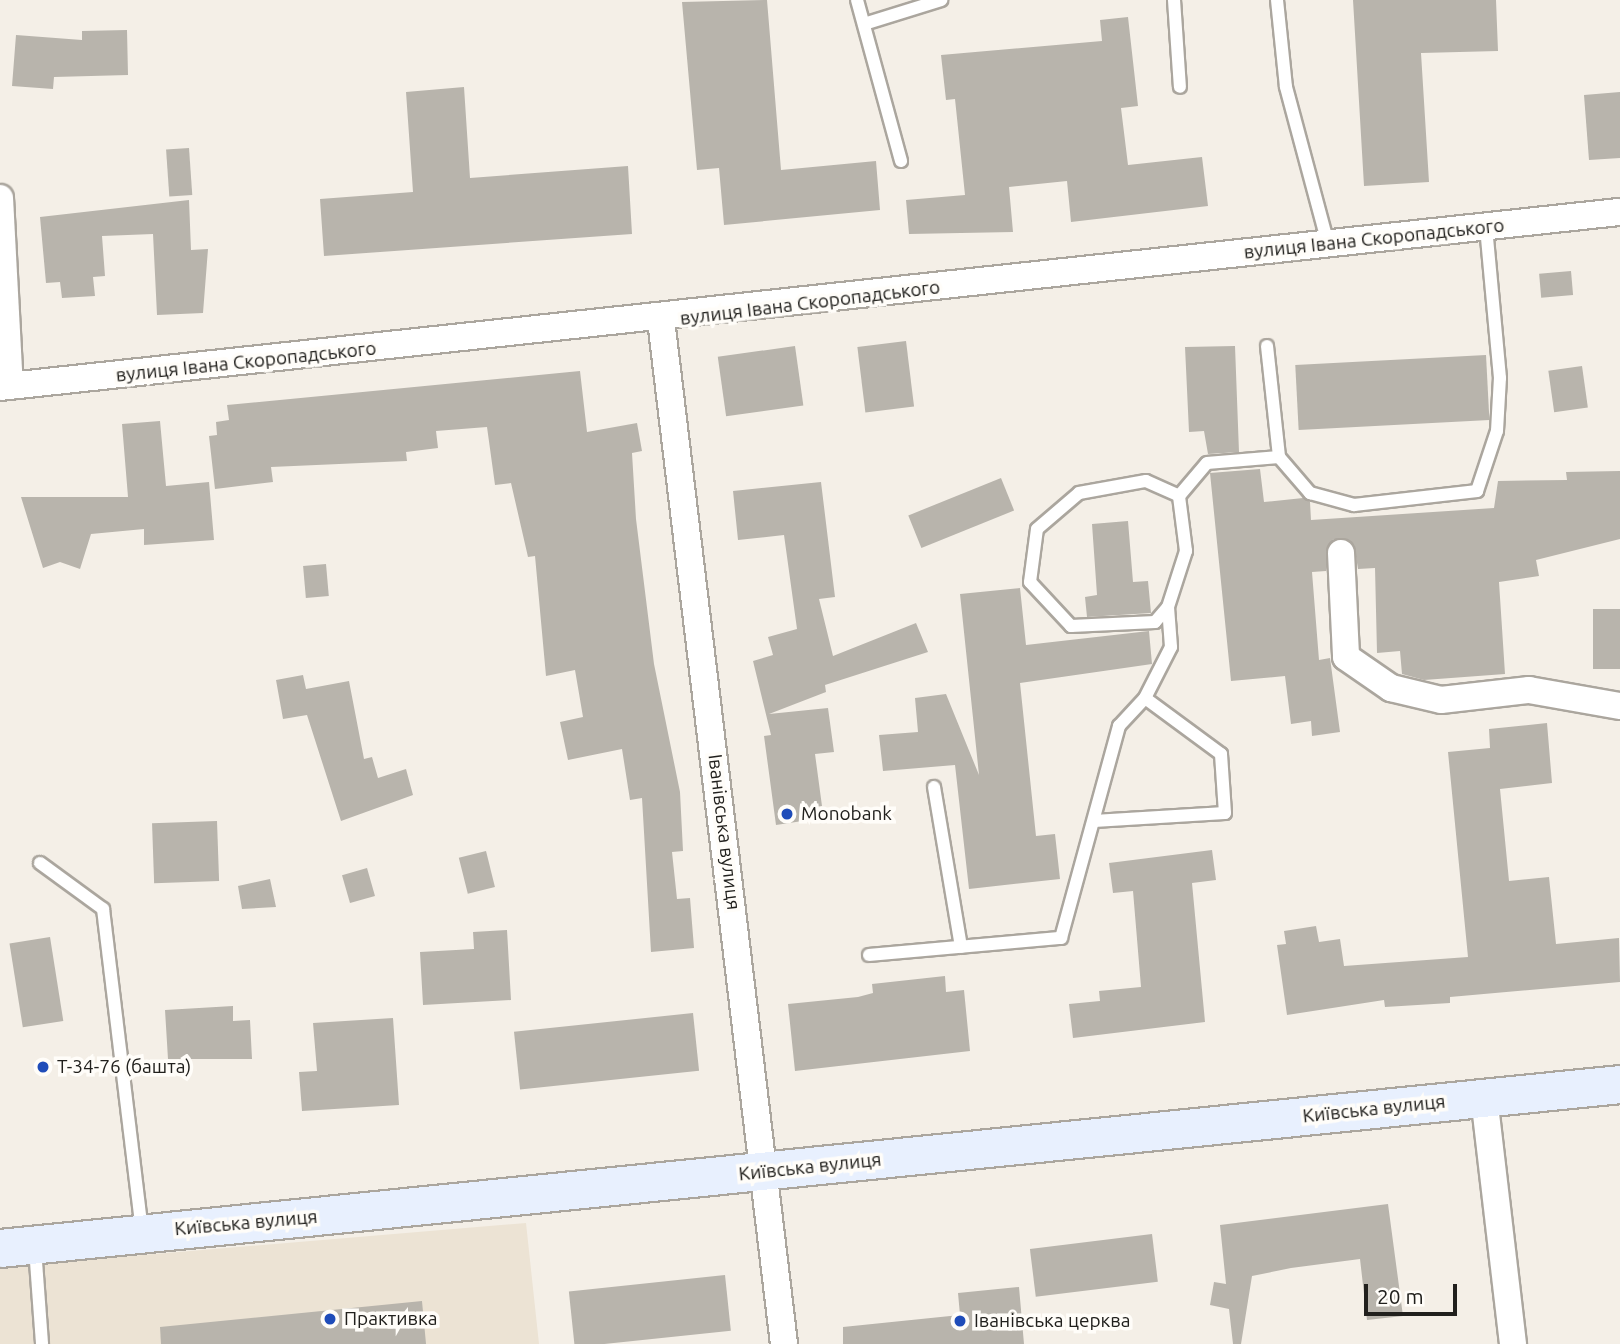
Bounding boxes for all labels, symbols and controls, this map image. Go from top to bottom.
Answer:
street label: вулиця Івана Скоропадського [1243,214,1505,264]
street label: вулиця Івана Скоропадського [679,276,941,330]
street label: вулиця Івана Скоропадського [115,337,377,387]
street label: Іванівська вулиця [703,753,745,911]
place label: Monobank [801,803,892,825]
marker: Monobank [779,806,795,822]
place label: Т-34-76 (башта) [57,1056,191,1078]
marker: Т-34-76 (башта) [35,1059,51,1075]
street label: Київська вулиця [1301,1090,1447,1128]
street label: Київська вулиця [737,1148,883,1186]
street label: Київська вулиця [174,1205,318,1241]
scale bar [1368,1270,1461,1314]
text: 20 m [1377,1284,1424,1308]
place label: Практивка [344,1308,438,1330]
place label: Іванівська церква [974,1310,1131,1332]
marker: Практивка [322,1311,338,1327]
marker: Іванівська церква [952,1313,968,1329]

